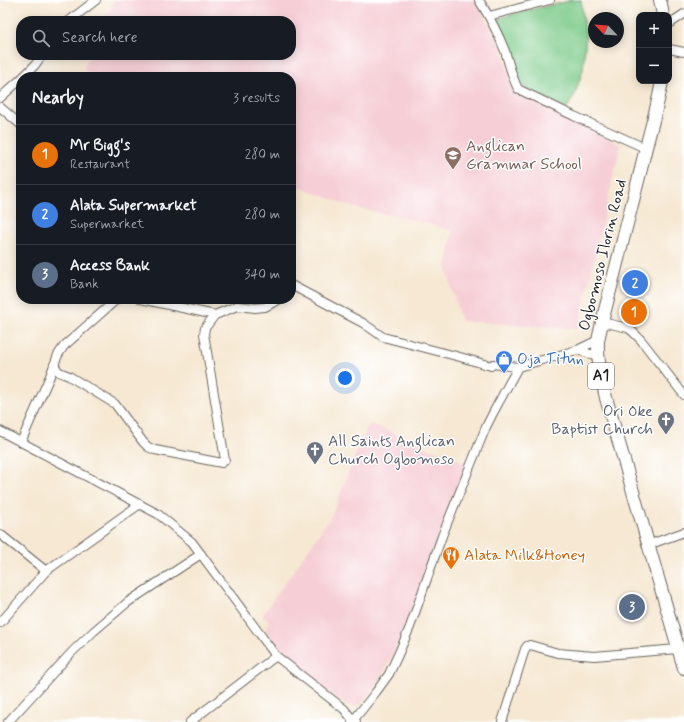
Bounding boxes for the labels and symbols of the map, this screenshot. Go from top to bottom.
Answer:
north arrow [588,12,624,48]
place label: Anglican Grammar School [466,136,582,175]
school or university icon: Anglican Grammar School [443,145,463,170]
street label: Ogbomoso Ilorin Road [574,177,632,333]
pin: 2 [622,268,648,298]
pin: 1 [621,297,647,327]
shop icon: Oja Titun [494,349,514,374]
place label: Oja Titun [517,349,584,370]
road number: A1 [588,363,614,389]
your location [335,368,355,388]
place label: Ori Oke Baptist Church [551,401,653,440]
church icon: Ori Oke Baptist Church [656,410,676,435]
place label: All Saints Anglican Church Ogbomoso [328,431,455,470]
church icon: All Saints Anglican Church Ogbomoso [305,440,325,465]
restaurant icon: Alata Milk&Honey [441,545,461,570]
place label: Alata Milk&Honey [464,545,585,566]
pin: 3 [619,592,645,622]

